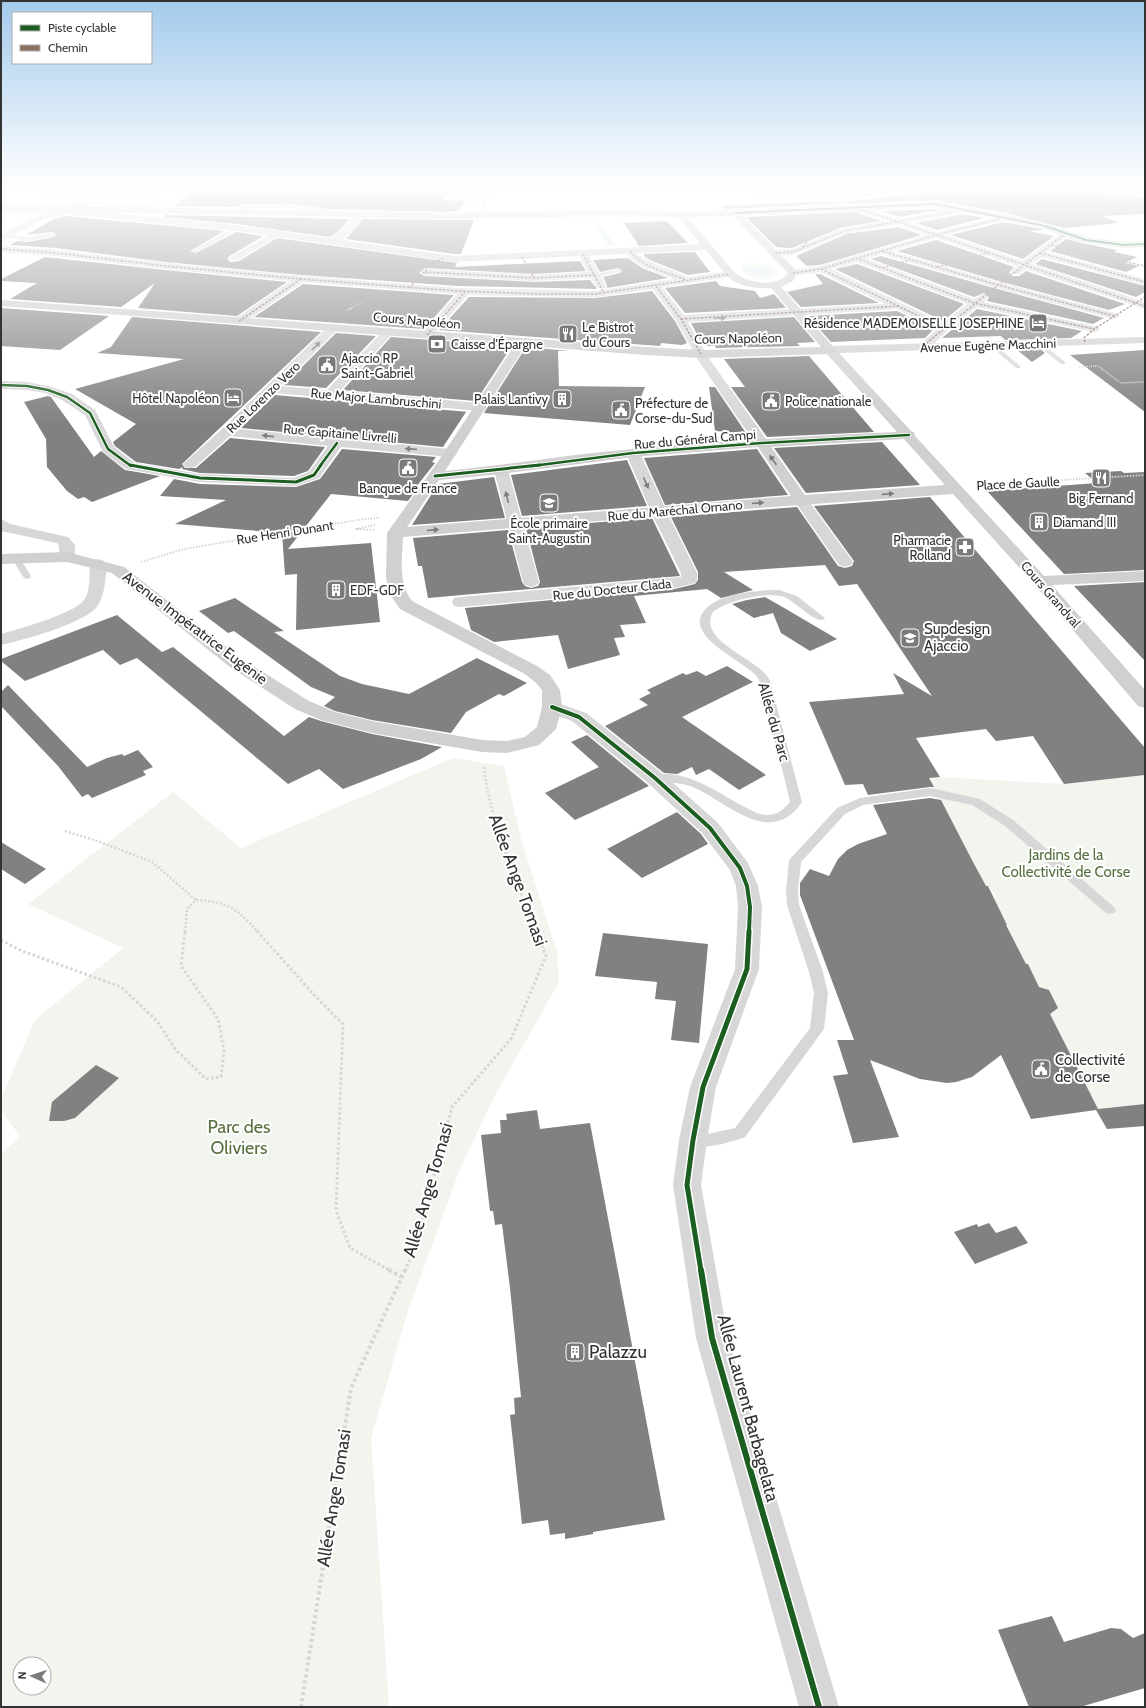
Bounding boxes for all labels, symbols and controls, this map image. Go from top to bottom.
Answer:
legend [12,12,152,64]
text: Piste cyclable [48,20,116,35]
text: Chemin [48,40,88,55]
street label: Cours Napoléon [373,308,461,332]
hotel icon: Résidence MADEMOISELLE JOSEPHINE [1027,312,1049,334]
one-way arrow [714,314,726,321]
place label: Résidence MADEMOISELLE JOSEPHINE [804,315,1024,331]
place label: Le Bistrot du Cours [582,319,634,350]
restaurant icon: Le Bistrot du Cours [557,323,579,345]
street label: Cours Napoléon [694,329,782,347]
bank icon: Caisse d'Épargne [426,333,448,355]
place label: Caisse d'Épargne [451,335,543,352]
street label: Avenue Eugène Macchini [920,335,1056,355]
one-way arrow [311,342,321,351]
place label: Ajaccio RP Saint-Gabriel [341,350,413,381]
public building icon: Ajaccio RP Saint-Gabriel [316,354,338,376]
street label: Rue Lorenzo Vero [223,358,303,436]
street label: Rue Major Lambruschini [310,384,442,413]
hotel icon: Hôtel Napoléon [222,387,244,409]
building icon: Palais Lantivy [551,388,573,410]
place label: Hôtel Napoléon [132,390,219,406]
public building icon: Police nationale [760,390,782,412]
place label: Palais Lantivy [474,391,548,407]
place label: Police nationale [785,393,872,409]
place label: Préfecture de Corse-du-Sud [635,395,713,426]
public building icon: Préfecture de Corse-du-Sud [610,399,632,421]
street label: Rue Capitaine Livrelli [283,420,397,446]
street label: Rue du Général Campi [633,426,757,452]
one-way arrow [262,432,274,439]
one-way arrow [405,446,417,453]
one-way arrow [769,455,777,465]
public building icon: Banque de France [397,457,419,479]
restaurant icon: Big Fernand [1090,467,1112,489]
street label: Place de Gaulle [976,473,1060,493]
one-way arrow [643,477,649,488]
place label: Banque de France [359,480,457,496]
one-way arrow [882,490,894,497]
place label: Big Fernand [1069,490,1133,506]
one-way arrow [504,491,510,503]
school or university icon: École primaire Saint-Augustin [538,492,560,514]
street label: Rue du Maréchal Ornano [607,496,743,524]
one-way arrow [752,500,764,507]
building icon: Diamand III [1028,511,1050,533]
place label: École primaire Saint-Augustin [508,514,590,546]
place label: Diamand III [1053,514,1116,530]
street label: Rue Henri Dunant [235,516,335,548]
one-way arrow [427,527,439,533]
place label: Pharmacie Rolland [893,532,951,563]
pharmacy icon: Pharmacie Rolland [954,536,976,558]
street label: Cours Grandval [1018,557,1084,631]
street label: Avenue Impératrice Eugénie [119,568,271,688]
street label: Rue du Docteur Clada [552,575,673,603]
building icon: EDF-GDF [325,579,347,601]
place label: EDF-GDF [350,582,404,598]
place label: Supdesign Ajaccio [924,620,990,655]
school or university icon: Supdesign Ajaccio [899,627,921,649]
street label: Allée du Parc [754,680,794,764]
street label: Allée Ange Tomasi [484,811,552,949]
park label: Jardins de la Collectivité de Corse [1002,846,1131,881]
place label: Collectivité de Corse [1055,1051,1126,1086]
public building icon: Collectivité de Corse [1030,1058,1052,1080]
park label: Parc des Oliviers [207,1116,271,1159]
street label: Allée Ange Tomasi [398,1120,458,1260]
street label: Allée Laurent Barbagelata [712,1312,784,1504]
building icon: Palazzu [564,1341,586,1363]
place label: Palazzu [589,1341,647,1363]
street label: Allée Ange Tomasi [312,1428,356,1568]
north arrow [12,1656,52,1696]
text: N [15,1671,29,1680]

